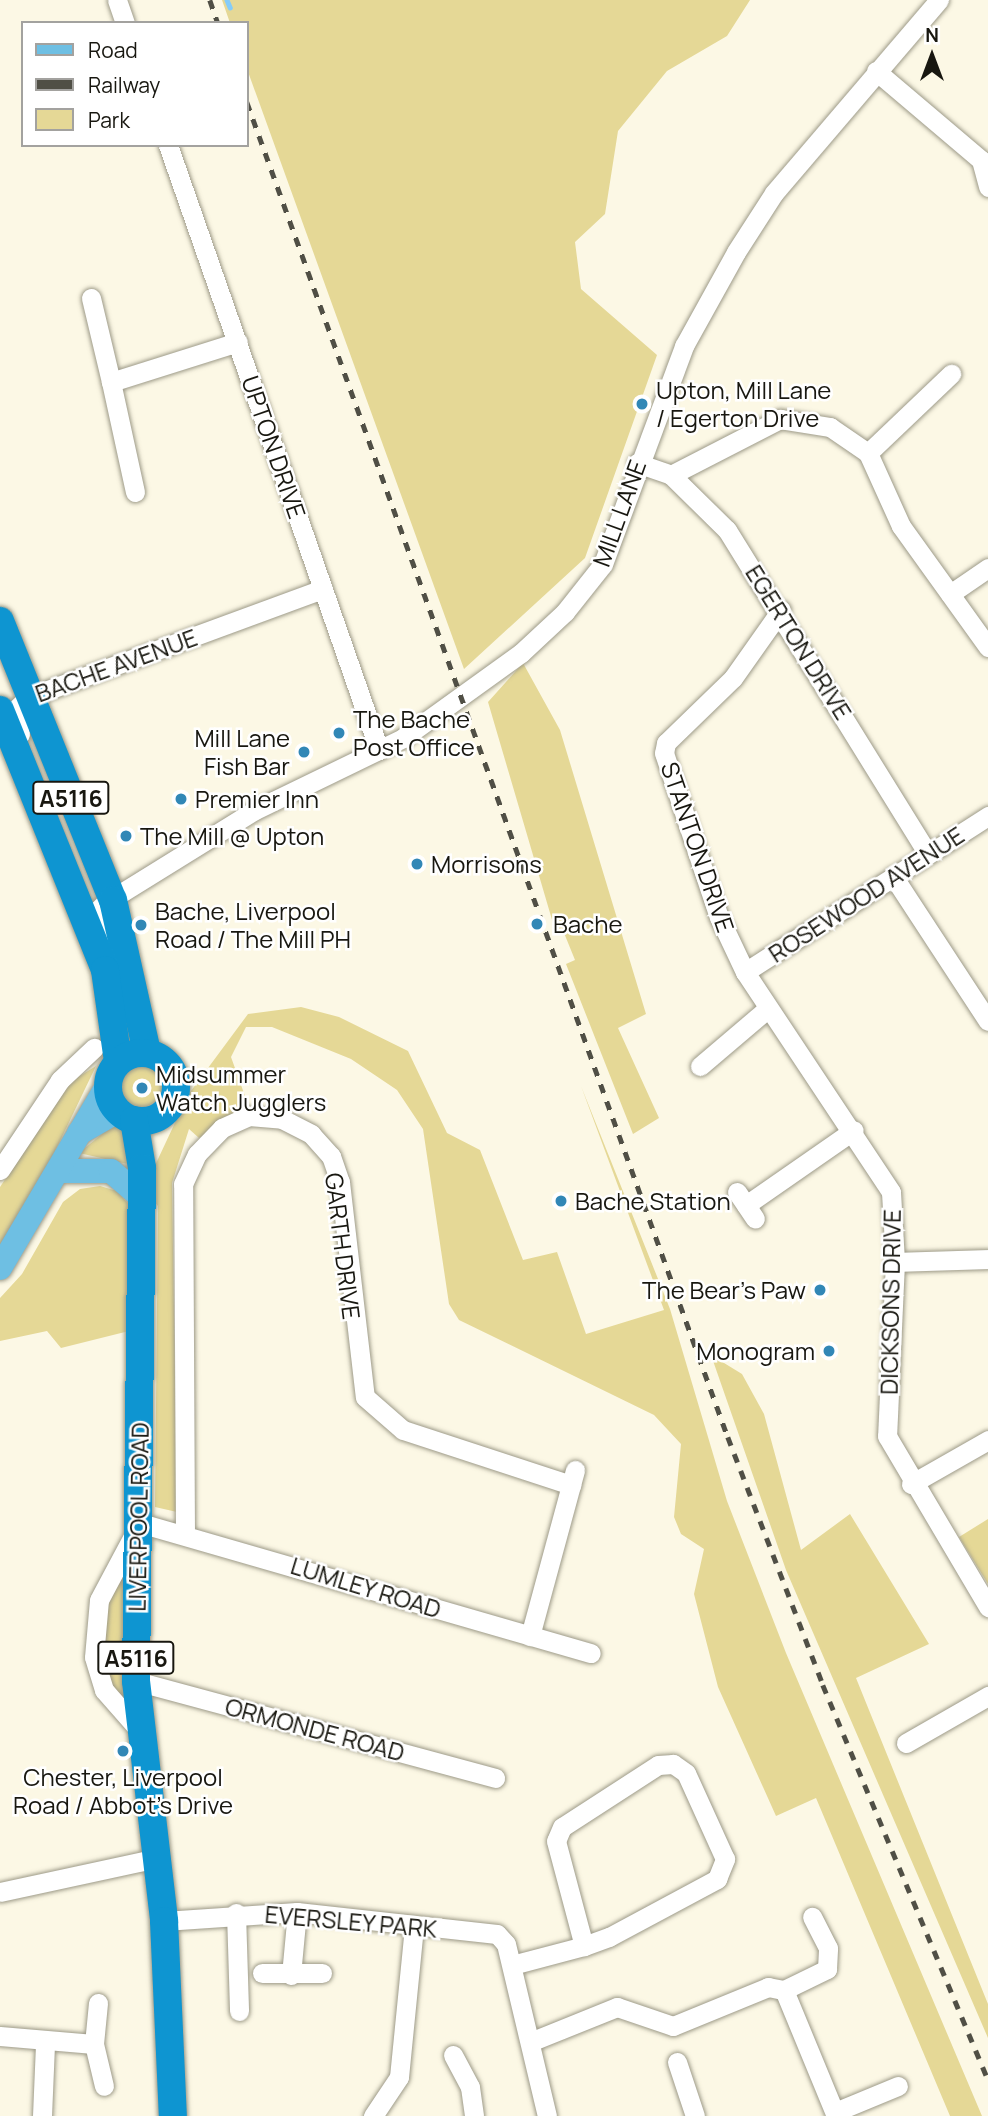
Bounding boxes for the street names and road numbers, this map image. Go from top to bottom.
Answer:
street label: UPTON DRIVE [236,372,312,522]
street label: MILL LANE [586,455,652,571]
street label: EGERTON DRIVE [740,559,858,725]
street label: BACHE AVENUE [31,622,201,708]
street label: STANTON DRIVE [655,758,741,936]
road number: A5116 [31,778,111,818]
street label: ROSEWOOD AVENUE [763,820,969,968]
street label: GARTH DRIVE [320,1171,366,1321]
street label: DICKSONS DRIVE [874,1209,906,1395]
street label: LIVERPOOL ROAD [122,1421,154,1613]
street label: LUMLEY ROAD [287,1550,445,1624]
road number: A5116 [96,1638,176,1678]
street label: ORMONDE ROAD [222,1691,408,1767]
street label: EVERSLEY PARK [263,1899,439,1943]

